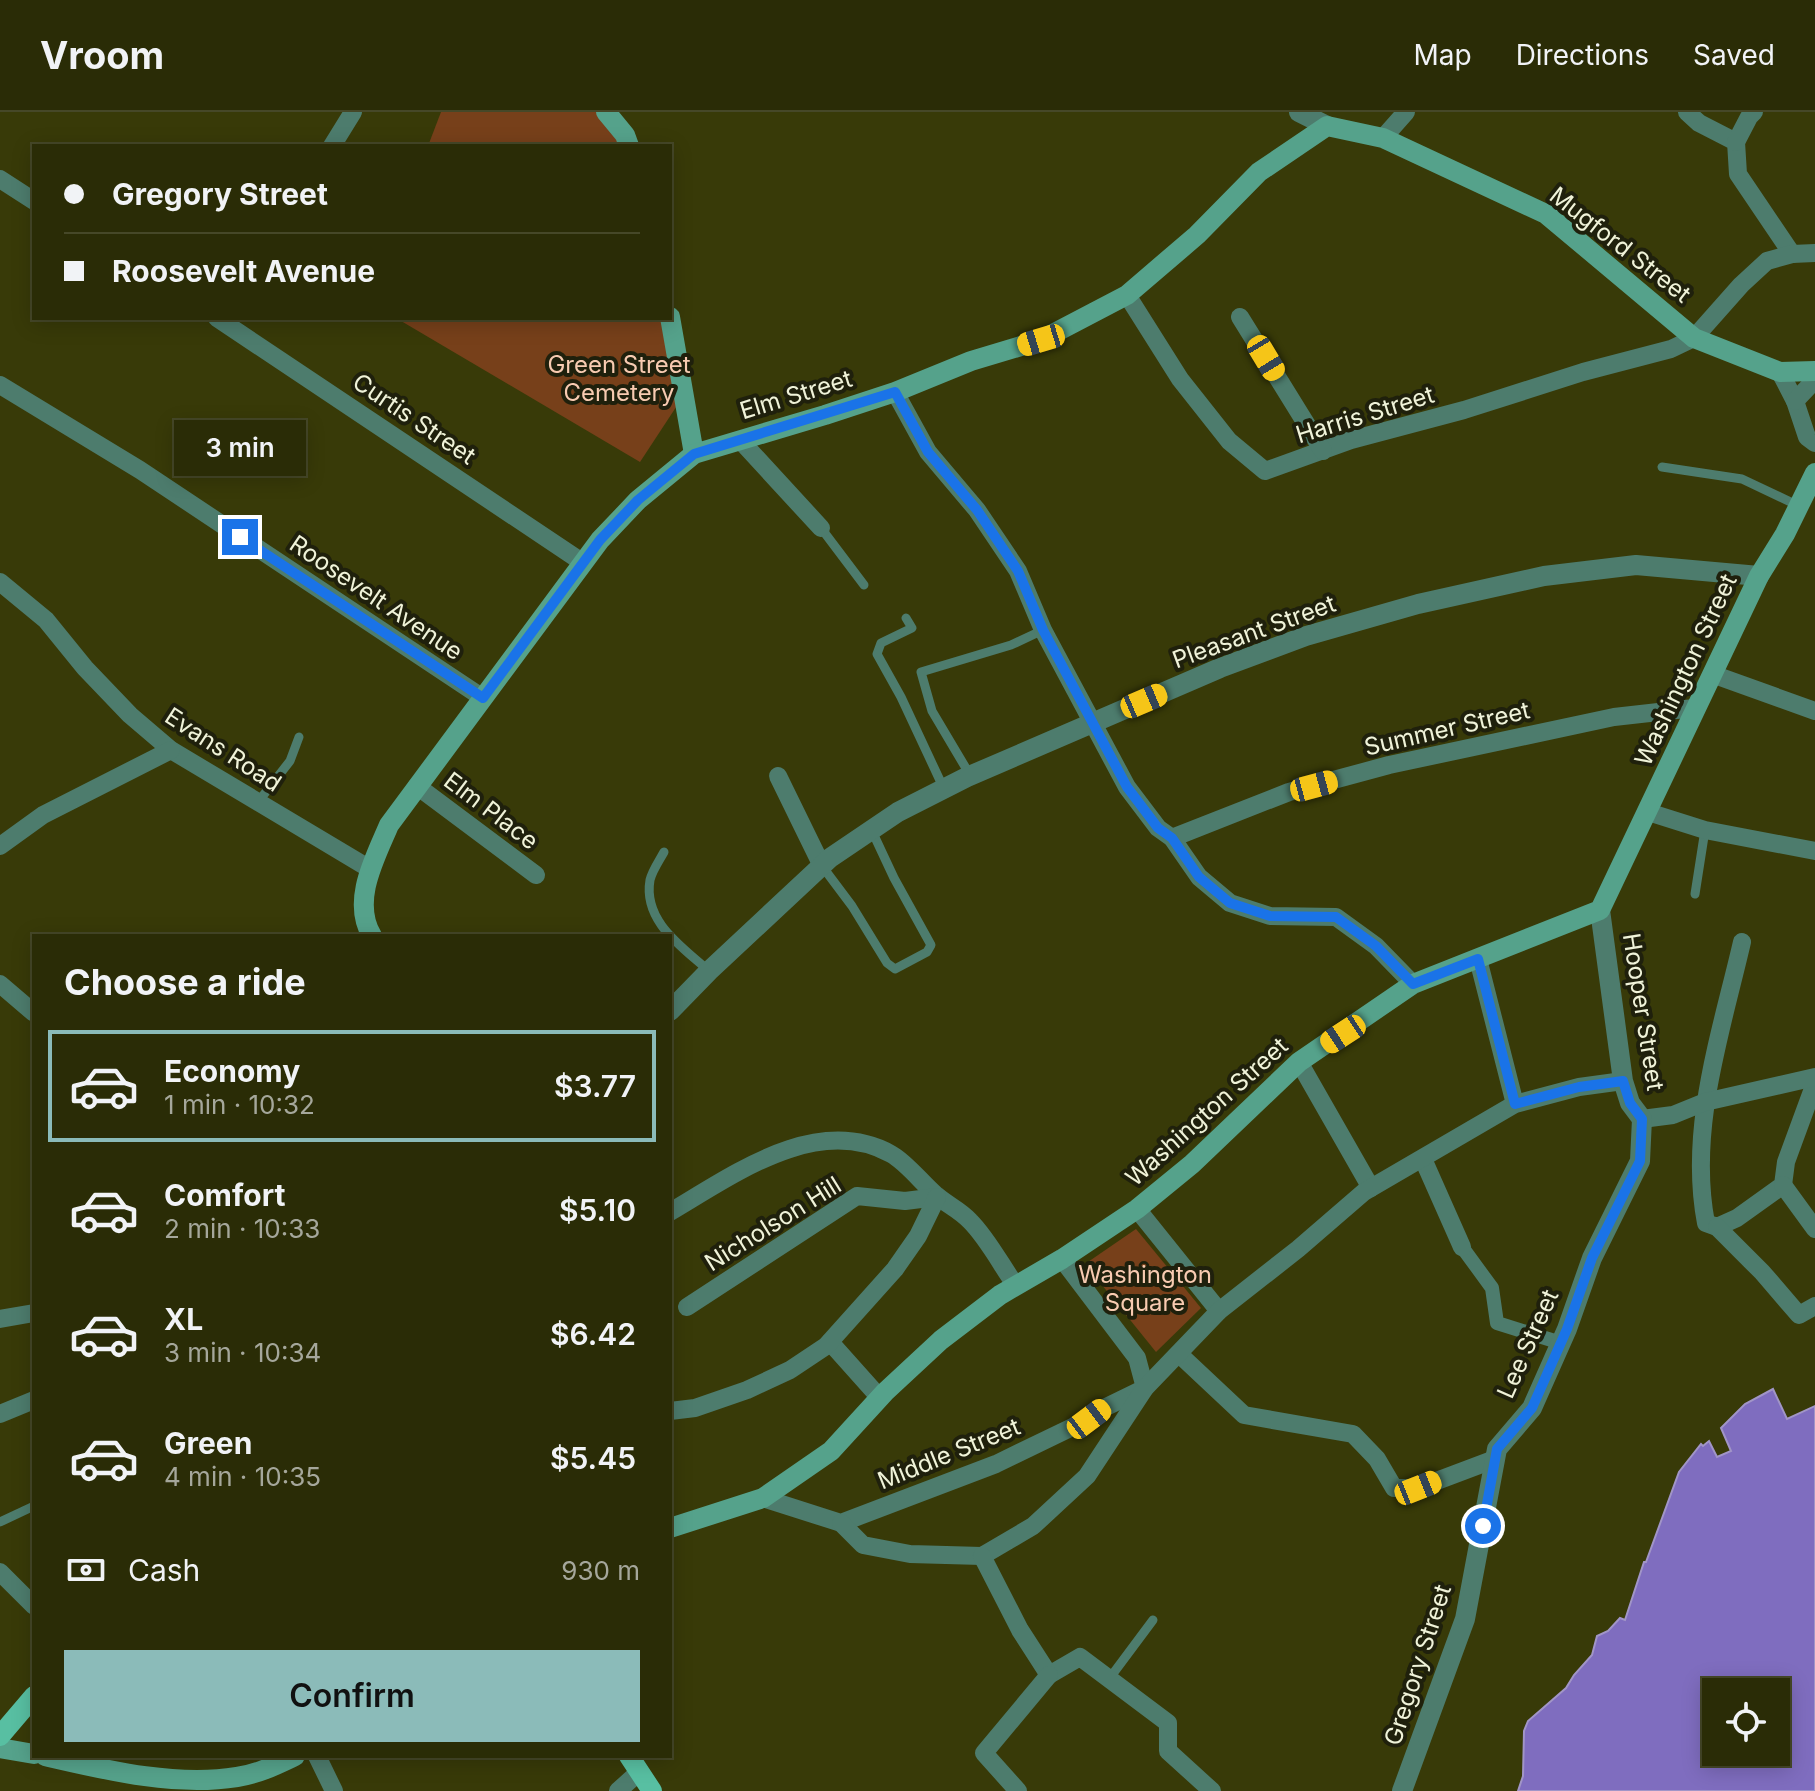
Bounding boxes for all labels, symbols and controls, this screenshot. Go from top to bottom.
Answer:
text: Vroom [40,32,164,78]
text: Map [1413,38,1472,72]
text: Directions [1516,38,1649,72]
text: Saved [1693,38,1775,72]
text: Gregory Street [112,176,328,212]
street label: Mugford Street [1544,181,1697,309]
text: Roosevelt Avenue [112,253,375,289]
car [1015,322,1067,358]
car [1243,331,1289,385]
park label: Green Street Cemetery [547,350,691,407]
street label: Elm Street [736,364,856,425]
street label: Curtis Street [347,367,481,470]
street label: Harris Street [1292,380,1438,449]
callout: 3 min [174,421,306,477]
text: 3 min [205,432,275,463]
route end [222,519,258,555]
street label: Roosevelt Avenue [284,529,468,666]
street label: Washington Street [1628,569,1743,770]
street label: Pleasant Street [1168,589,1339,674]
car [1117,681,1171,721]
street label: Summer Street [1361,695,1533,762]
street label: Evans Road [160,701,287,798]
street label: Elm Place [439,766,544,855]
car [1288,768,1340,804]
street label: Hooper Street [1617,931,1670,1093]
text: Choose a ride [64,960,306,1004]
car [1316,1011,1370,1057]
street label: Washington Street [1120,1031,1294,1192]
icon: car [68,1050,140,1122]
text: Economy [164,1053,300,1089]
text: $3.77 [554,1068,636,1104]
text: 1 min · 10:32 [164,1089,315,1120]
street label: Nicholson Hill [699,1170,846,1277]
icon: car [68,1174,140,1246]
text: Comfort [164,1177,285,1213]
text: $5.10 [559,1192,636,1228]
text: 2 min · 10:33 [164,1213,320,1244]
park label: Washington Square [1078,1260,1212,1317]
street label: Lee Street [1491,1285,1564,1403]
icon: car [68,1298,140,1370]
text: XL [164,1301,203,1337]
text: $6.42 [550,1316,636,1352]
text: 3 min · 10:34 [164,1337,321,1368]
car [1063,1395,1115,1443]
street label: Middle Street [873,1412,1024,1495]
icon: car [68,1422,140,1494]
text: Green [164,1425,252,1461]
text: $5.45 [550,1440,636,1476]
text: 4 min · 10:35 [164,1461,321,1492]
car [1391,1468,1445,1508]
route start [1465,1508,1501,1544]
icon: cash [64,1548,108,1592]
text: Cash [128,1552,200,1588]
text: 930 m [561,1555,640,1586]
street label: Gregory Street [1378,1581,1457,1749]
button: Confirm [64,1650,640,1742]
map controls [1702,1678,1790,1766]
button: locate [1702,1678,1790,1766]

